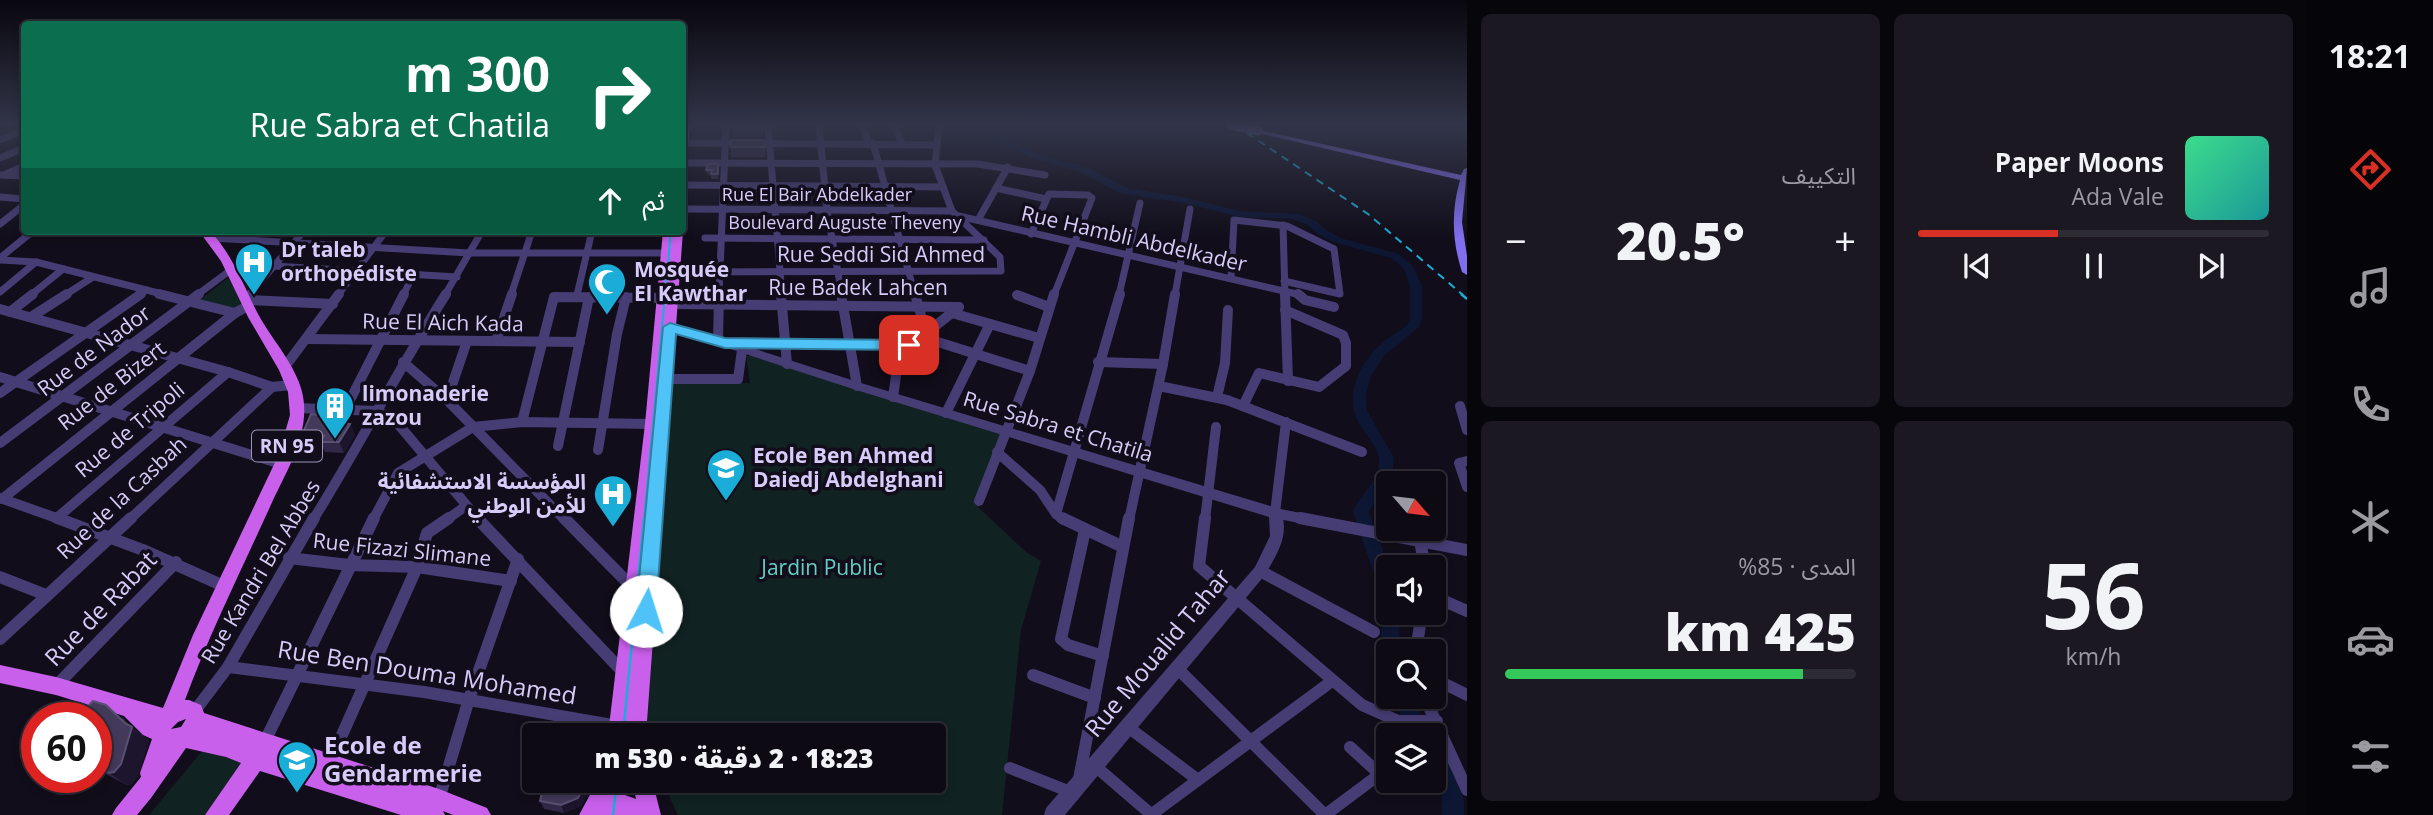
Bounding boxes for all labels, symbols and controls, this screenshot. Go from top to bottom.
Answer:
text: 18:21 [2329,34,2411,77]
text: 300 m [405,40,550,106]
icon: right [574,49,665,140]
text: Rue Sabra et Chatila [250,103,550,146]
text: Paper Moons [1995,144,2164,180]
icon: directions [2346,145,2395,194]
text: التكييف [1782,159,1856,191]
text: Ada Vale [2071,180,2164,212]
icon: ahead [591,182,629,220]
text: ثم [643,182,665,218]
street label: Rue El Bair Abdelkader [722,182,913,206]
street label: Rue Hambli Abdelkader [1019,198,1250,278]
text: 20.5° [1616,204,1745,275]
street label: Boulevard Auguste Theveny [728,210,963,234]
text: − [1505,214,1527,266]
text: + [1834,214,1856,266]
place label: Dr taleb orthopédiste [281,235,417,287]
street label: Rue Seddi Sid Ahmed [777,240,985,268]
hospital icon: Dr taleb orthopédiste [233,241,275,296]
icon: previous [1958,247,1996,285]
icon: pause [2075,247,2113,285]
icon: next [2192,247,2230,285]
place label: Mosquée El Kawthar [634,255,748,307]
mosque icon: Mosquée El Kawthar [586,261,628,316]
icon: music [2346,263,2395,312]
street label: Rue Badek Lahcen [768,273,948,301]
street label: Rue de Nador [31,298,156,402]
street label: Rue El Aich Kada [362,307,524,337]
pin [879,315,939,375]
icon: arrive [890,326,928,364]
street label: Rue de Bizert [52,334,171,436]
street label: Rue de Tripoli [69,375,190,483]
place label: limonaderie zazou [362,379,489,431]
icon: phone [2346,380,2395,429]
street label: Rue Sabra et Chatila [960,384,1157,468]
building icon: limonaderie zazou [314,385,356,440]
street label: Rue de la Casbah [50,430,192,565]
road number: RN 95 [252,430,322,462]
place label: Ecole Ben Ahmed Daiedj Abdelghani [753,441,944,493]
school or university icon: Ecole Ben Ahmed Daiedj Abdelghani [705,447,747,502]
place label: المؤسسة الاستشفائية للأمن الوطني [378,467,586,523]
north arrow [1376,471,1446,541]
map controls [1376,471,1446,793]
hospital icon: المؤسسة الاستشفائية للأمن الوطني [592,473,634,528]
street label: Rue Kandri Bel Abbes [194,474,326,669]
icon: climate [2346,497,2395,546]
street label: Rue Fizazi Slimane [312,526,493,572]
text: 56 [2041,532,2146,656]
street label: Rue de Rabat [37,543,163,673]
text: المدى · 85% [1738,550,1856,582]
park label: Jardin Public [759,553,883,581]
button: sound [1376,555,1446,625]
street label: Rue Moualid Tahar [1076,561,1237,743]
position arrow [609,574,683,648]
text: 425 km [1665,595,1856,666]
icon: car [2346,615,2395,664]
street label: Rue Ben Douma Mohamed [276,632,579,711]
button: search [1376,639,1446,709]
text: km/h [2066,640,2121,672]
speed limit sign: 60 [21,702,112,793]
button: layers [1376,723,1446,793]
place label: Ecole de Gendarmerie [324,728,482,789]
icon: filters [2346,732,2395,781]
school or university icon: Ecole de Gendarmerie [276,739,318,794]
text: 18:23 · 2 دقيقة · 530 m [595,740,873,776]

